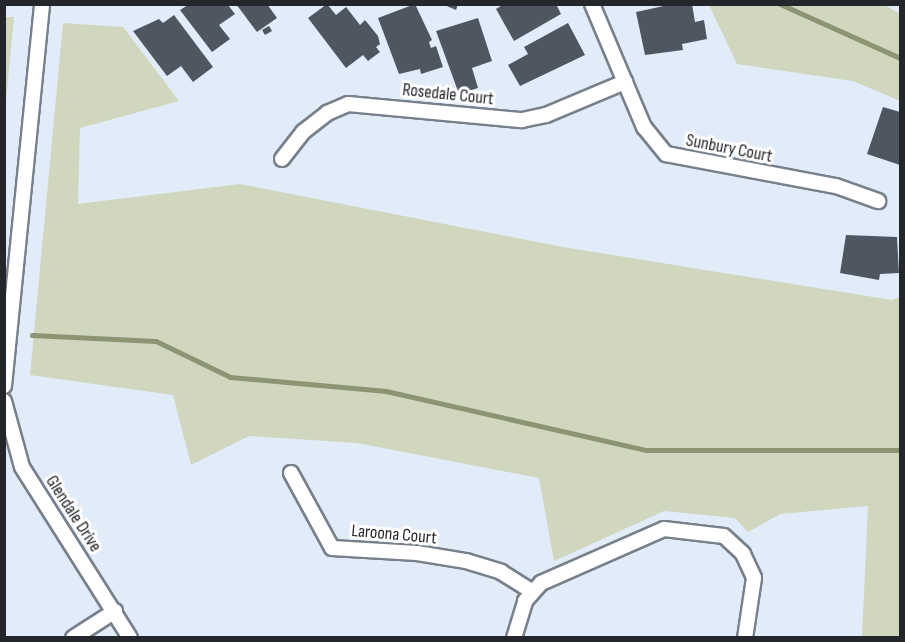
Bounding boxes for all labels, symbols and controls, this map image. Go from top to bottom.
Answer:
street label: Rosedale Court [401,79,495,111]
street label: Sunbury Court [684,130,774,168]
street label: Glendale Drive [40,472,106,556]
street label: Laroona Court [351,521,437,549]

